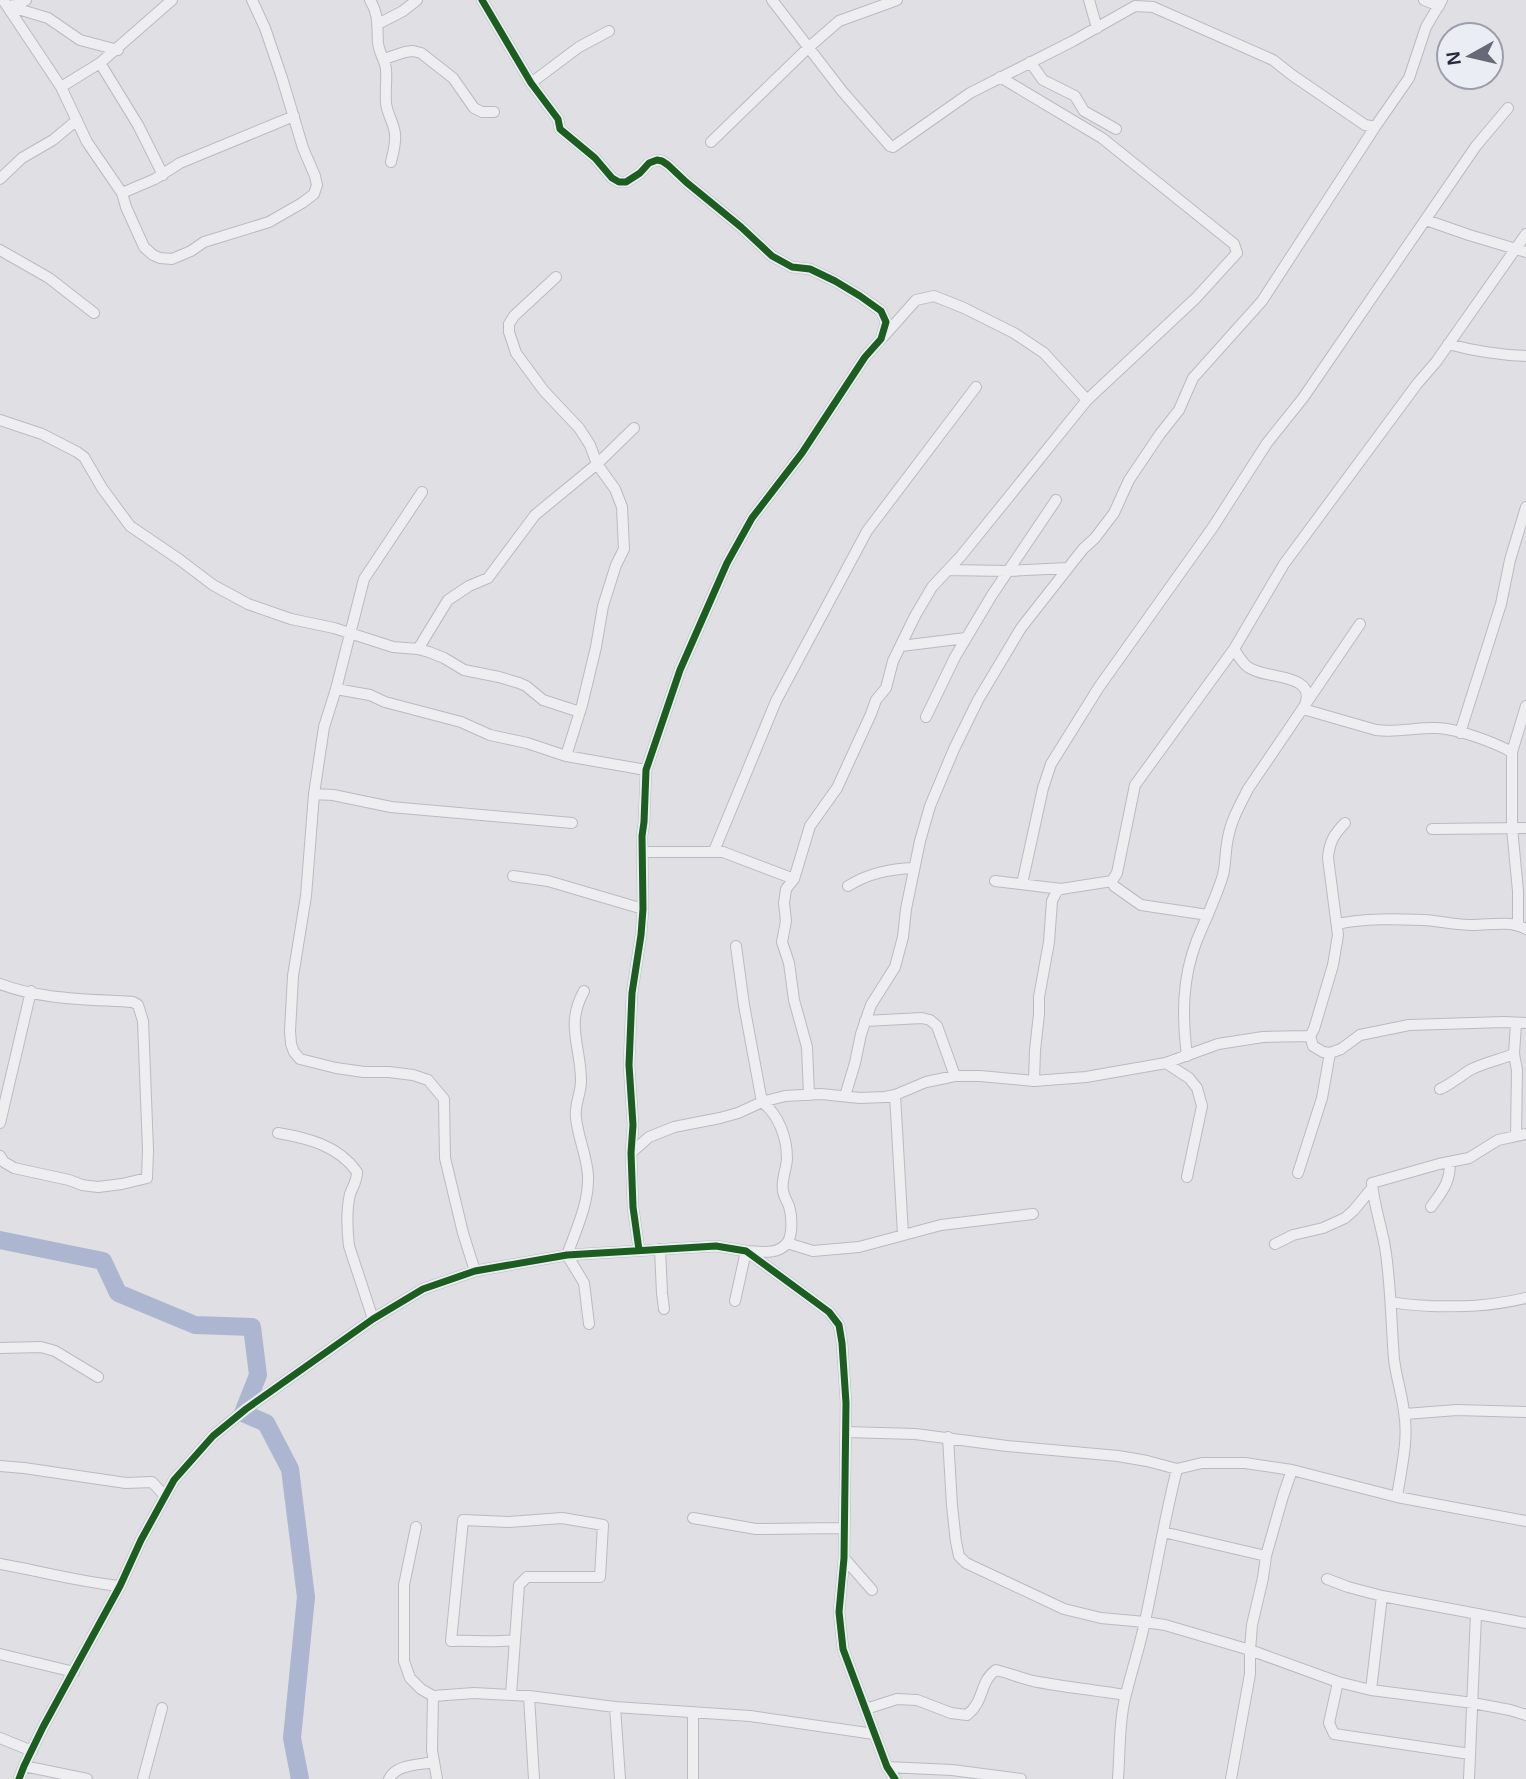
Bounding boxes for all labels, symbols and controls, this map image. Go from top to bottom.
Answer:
north arrow [1435,21,1505,91]
text: N [1442,50,1465,67]

